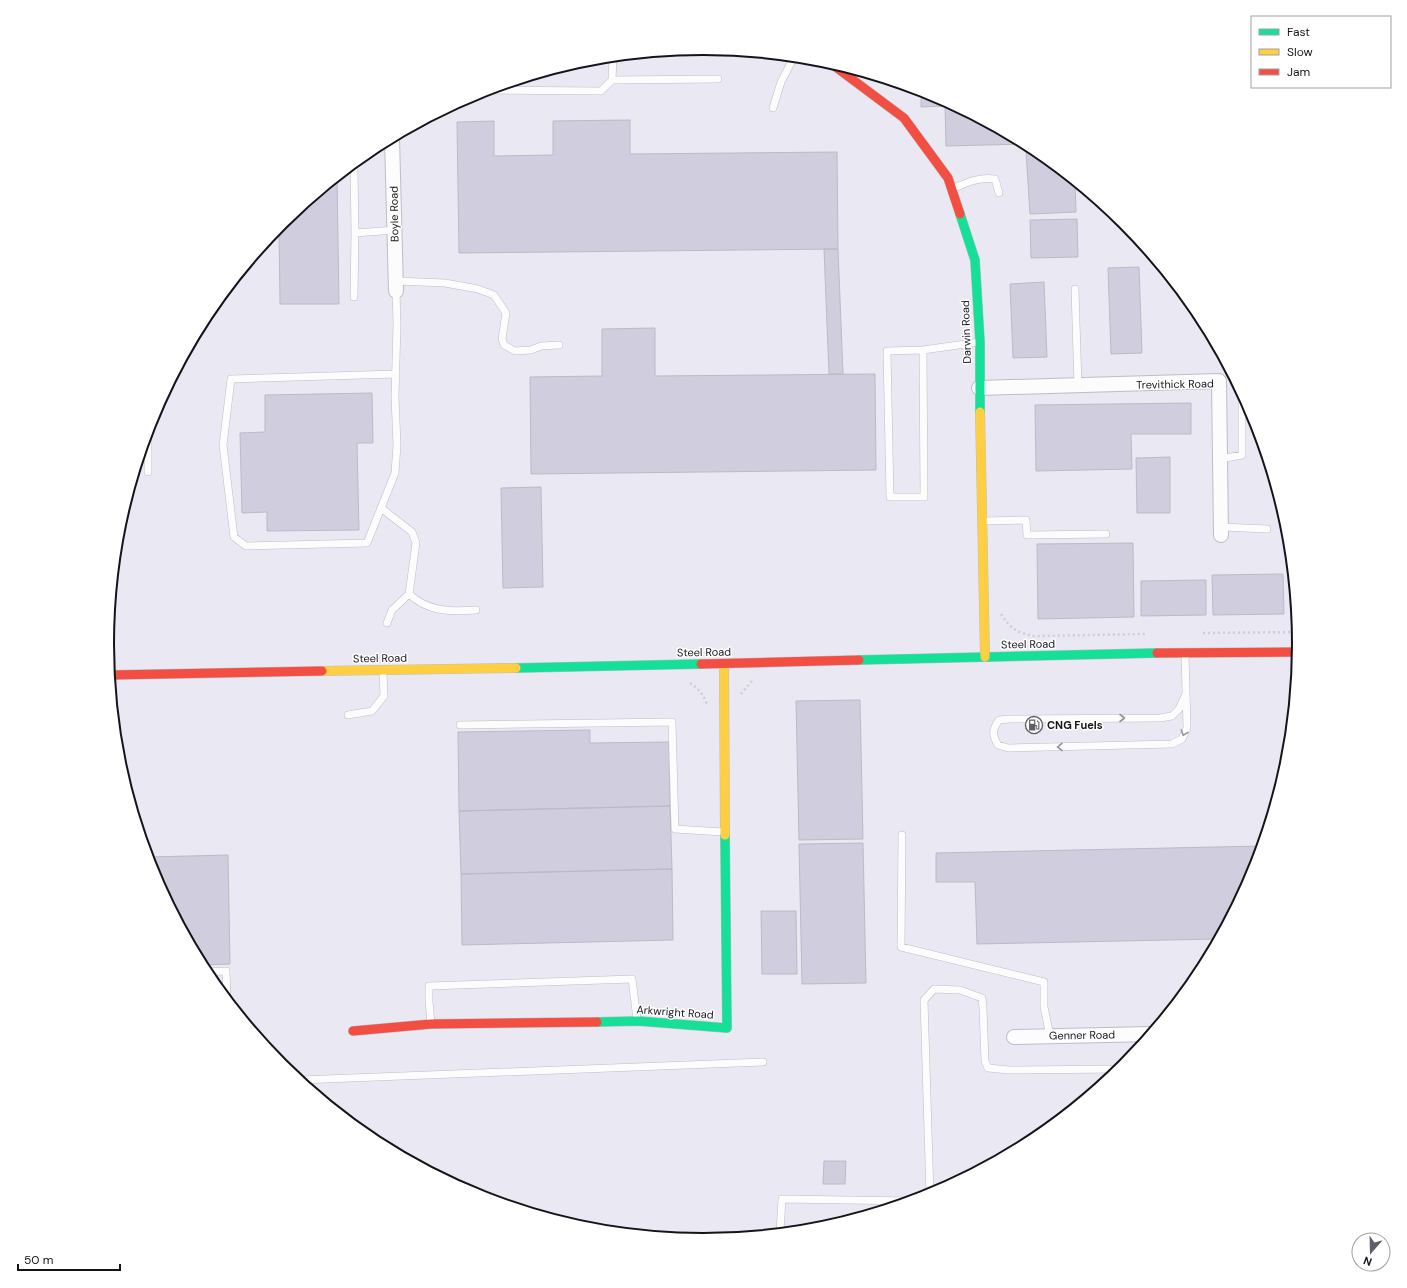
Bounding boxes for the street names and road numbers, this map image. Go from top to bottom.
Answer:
street label: Boyle Road [387,186,401,242]
street label: Darwin Road [958,300,974,364]
street label: Trevithick Road [1136,376,1214,392]
street label: Steel Road [1001,637,1055,651]
street label: Steel Road [677,645,731,659]
street label: Steel Road [353,651,407,665]
street label: Arkwright Road [636,1002,714,1022]
street label: Genner Road [1049,1027,1115,1043]

